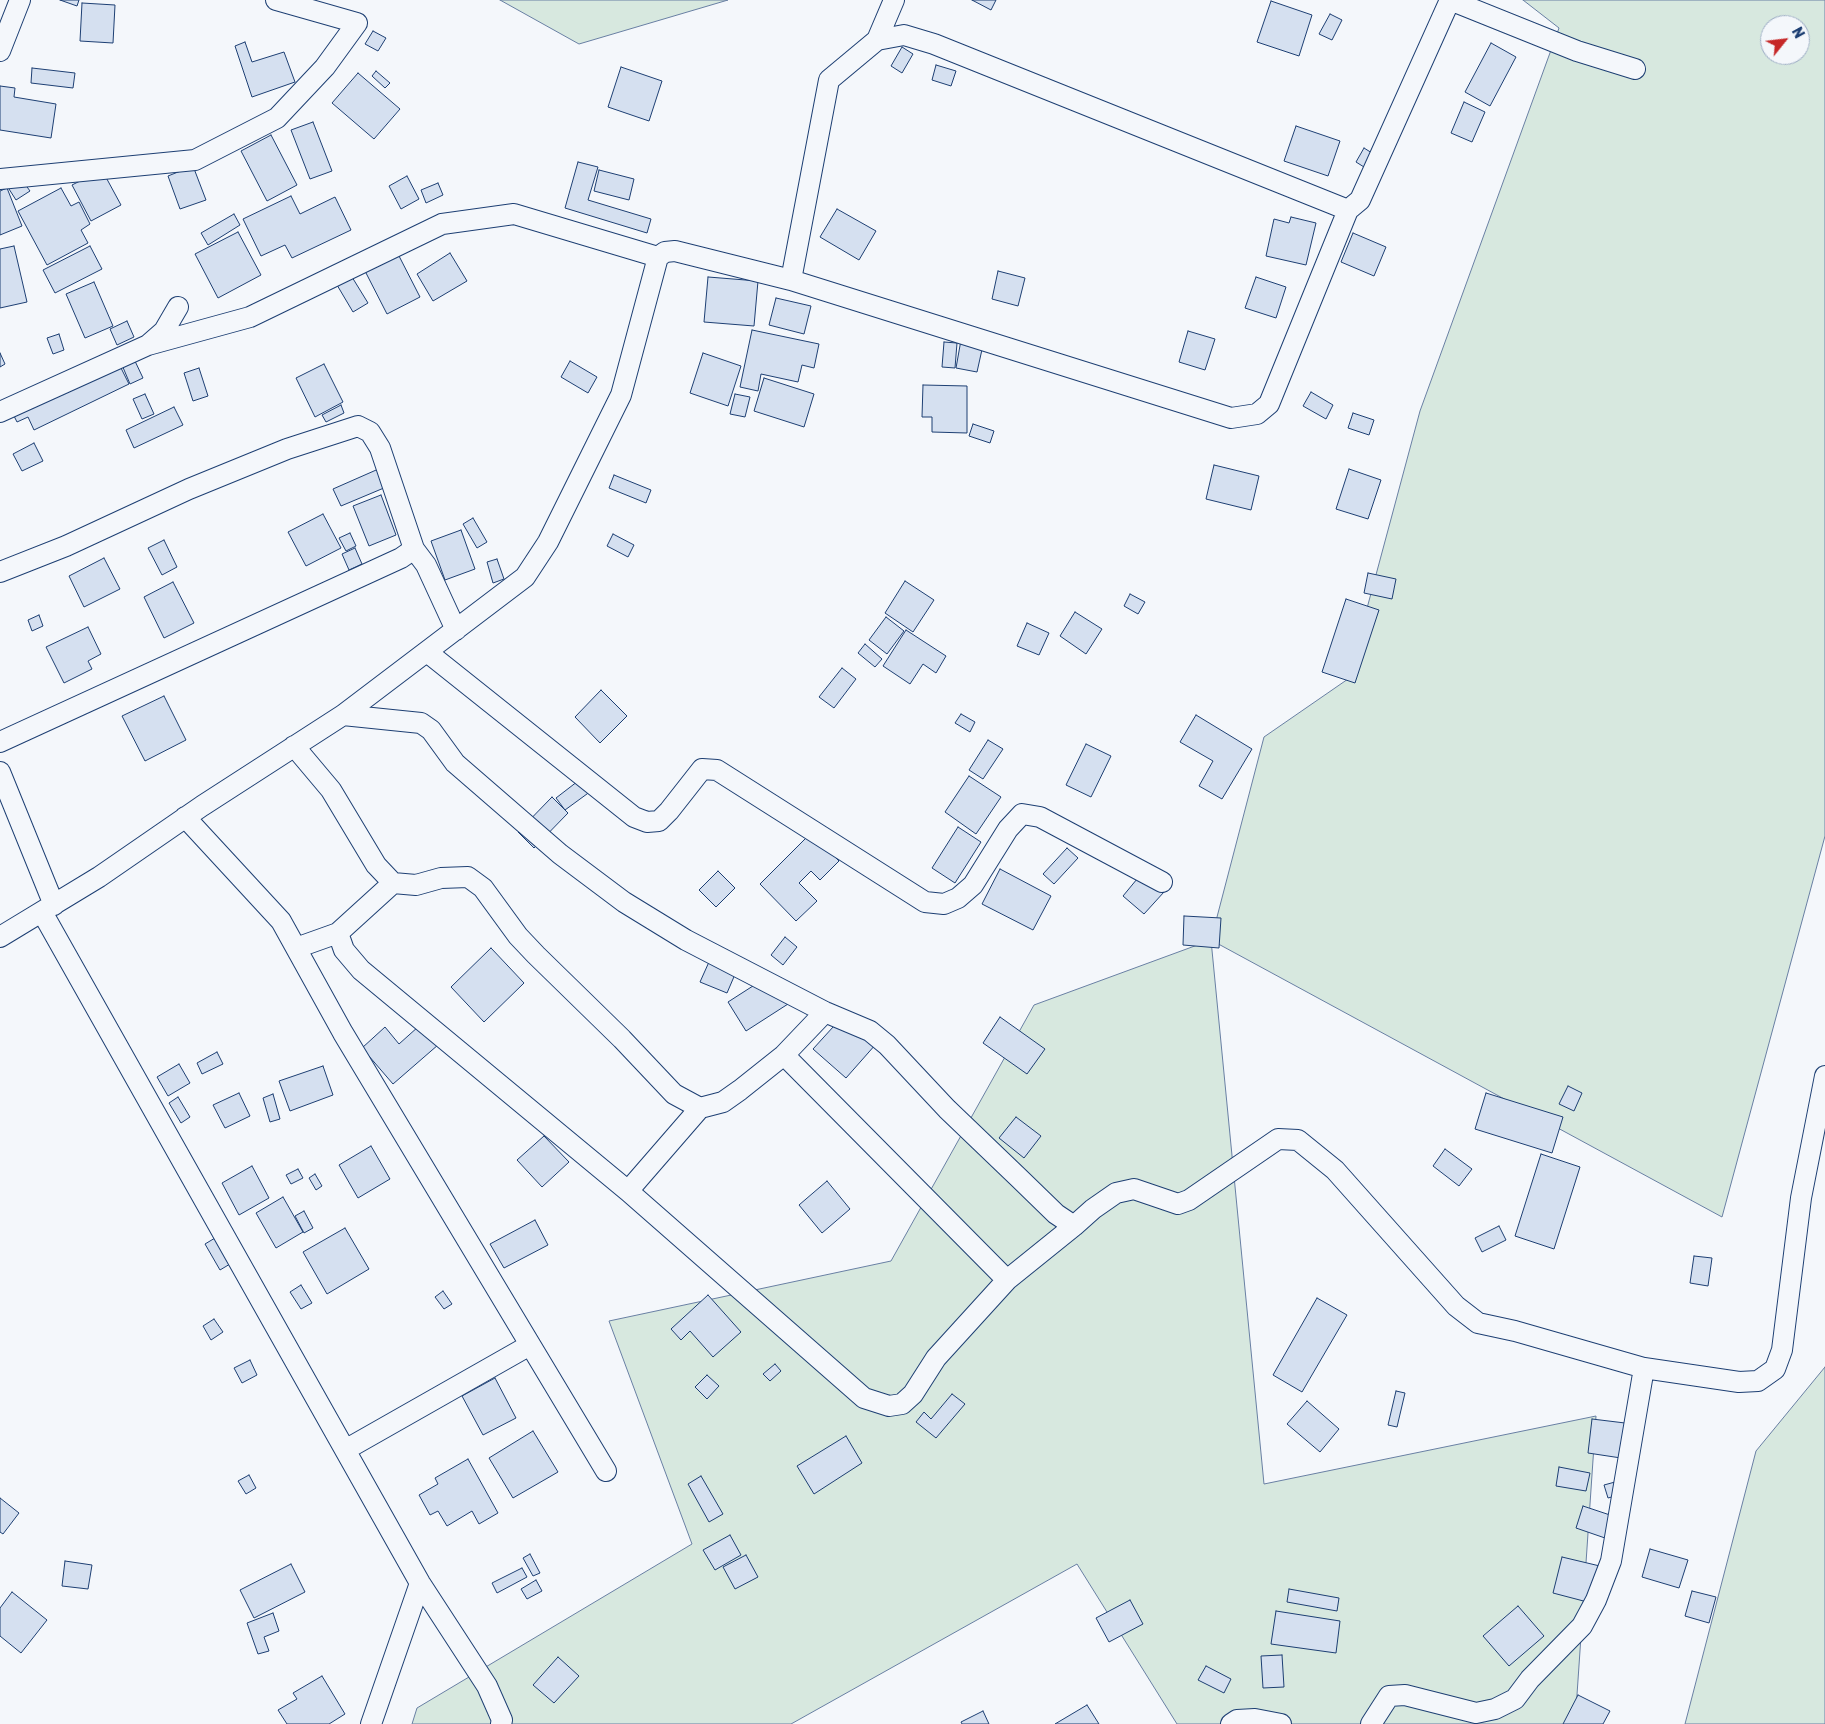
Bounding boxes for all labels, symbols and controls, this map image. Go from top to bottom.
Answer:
north arrow [1760,15,1810,65]
text: N [1788,24,1808,41]

